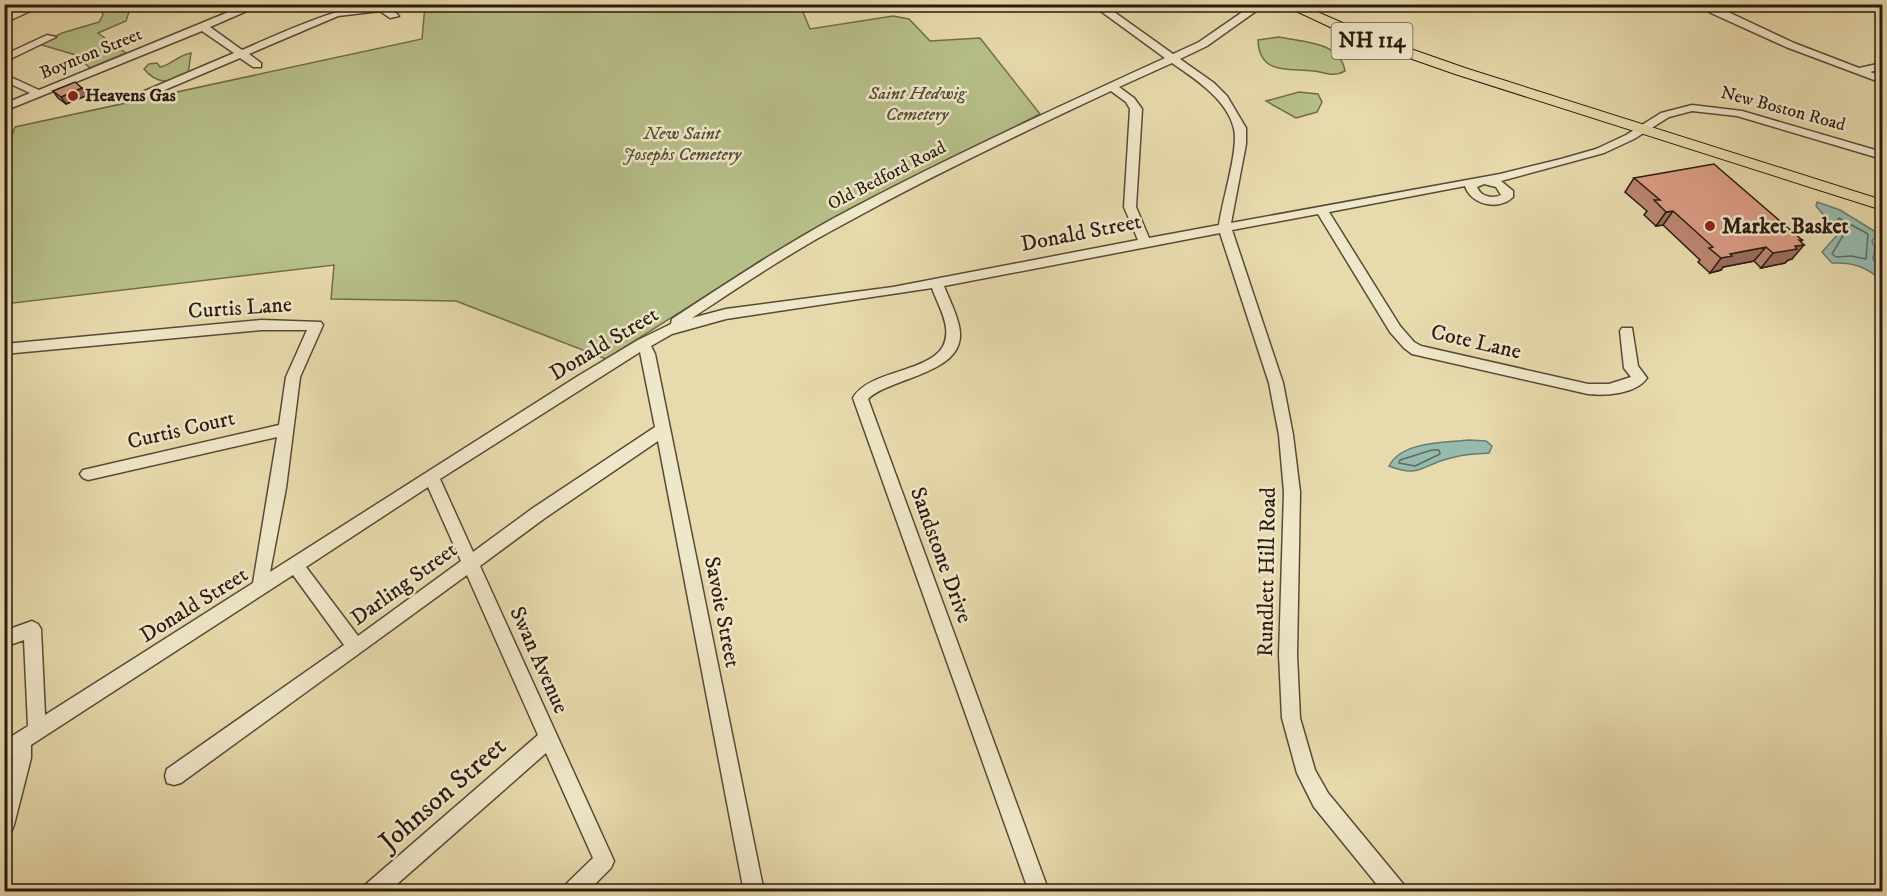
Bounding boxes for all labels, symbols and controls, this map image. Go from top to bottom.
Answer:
street label: Boynton Street [37,23,146,84]
road number: NH 114 [1332,23,1412,59]
street label: New Boston Road [1718,82,1848,136]
park label: Saint Hedwig Cemetery [867,83,967,126]
place label: Heavens Gas [85,85,176,107]
marker: Heavens Gas [66,89,80,103]
park label: New Saint Josephs Cemetery [623,123,742,166]
street label: Old Bedford Road [824,137,950,215]
street label: Donald Street [1018,208,1144,258]
place label: Market Basket [1722,213,1849,240]
marker: Market Basket [1703,219,1717,233]
street label: Curtis Lane [187,291,293,325]
street label: Donald Street [545,301,663,387]
street label: Cote Lane [1428,319,1524,365]
street label: Curtis Court [125,405,237,455]
street label: Sandstone Drive [904,483,978,627]
street label: Rundlett Hill Road [1252,487,1282,657]
street label: Darling Street [345,536,463,632]
street label: Savoie Street [698,554,746,670]
street label: Donald Street [135,561,253,649]
street label: Swan Avenue [503,602,575,718]
street label: Johnson Street [370,729,514,860]

